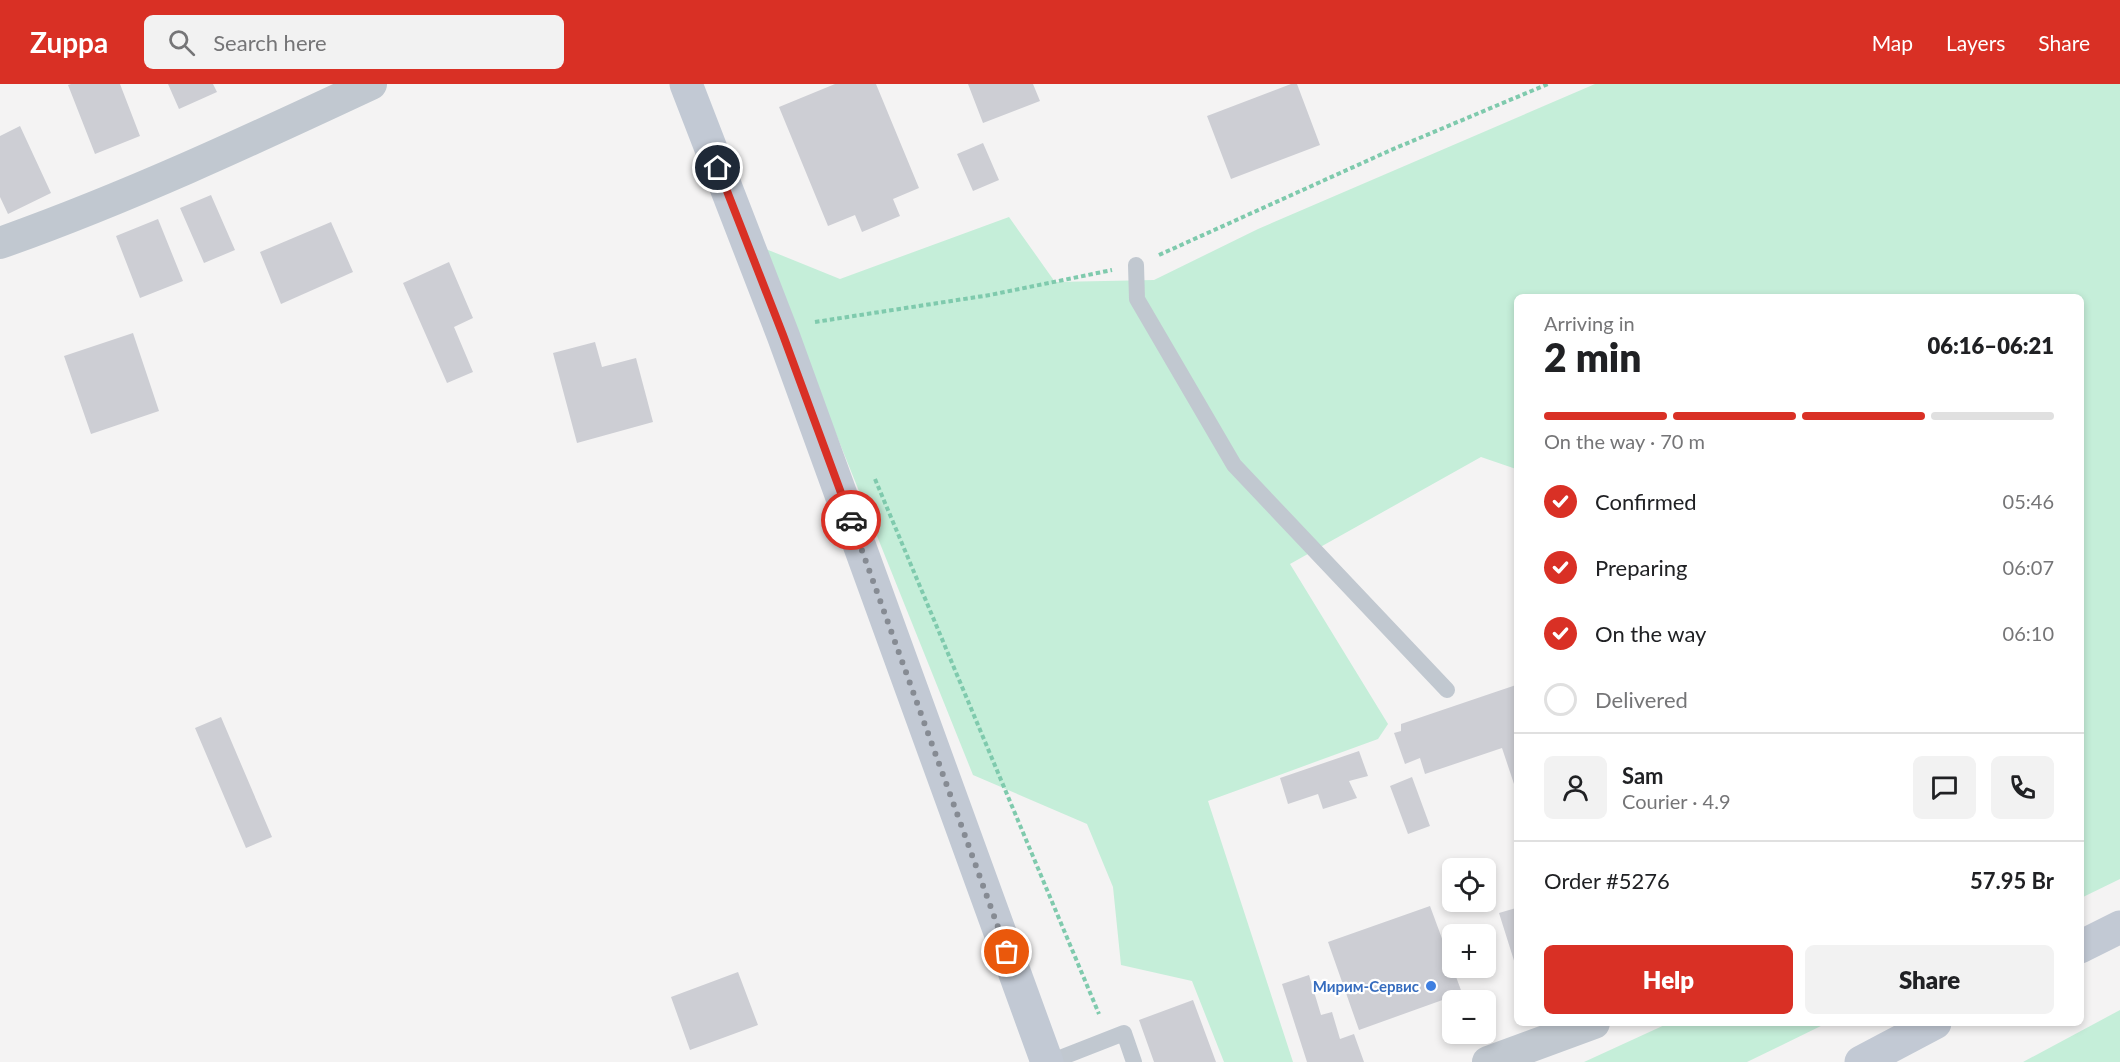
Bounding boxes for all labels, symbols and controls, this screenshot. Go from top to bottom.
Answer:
search box [144,15,564,69]
text: Zuppa [30,25,108,59]
icon: search [165,26,198,59]
text: Search here [213,29,327,56]
text: Map [1872,30,1913,55]
text: Layers [1946,30,2005,55]
text: Share [2038,30,2090,55]
pin [692,142,743,193]
icon: home [701,151,734,184]
text: Arriving in [1544,311,1635,335]
text: 06:16–06:21 [1928,332,2054,359]
text: 2 min [1544,334,1641,380]
text: On the way · 70 m [1544,429,1705,453]
icon: check [1544,485,1577,518]
text: Confirmed [1595,488,1697,515]
text: 05:46 [2003,489,2054,513]
courier [821,490,881,550]
icon: car [835,504,868,537]
icon: check [1544,551,1577,584]
text: Preparing [1595,554,1687,581]
text: 06:07 [2003,555,2054,579]
icon: check [1544,617,1577,650]
text: On the way [1595,620,1706,647]
text: 06:10 [2003,621,2054,645]
text: Delivered [1595,686,1688,713]
button: person [1544,756,1607,819]
button: chat [1913,756,1976,819]
button: phone [1991,756,2054,819]
text: Sam [1622,762,1664,789]
text: Courier · 4.9 [1622,789,1731,813]
map controls [1442,858,1496,1044]
button: locate [1442,858,1496,912]
text: Order #5276 [1544,867,1670,894]
text: 57.95 Br [1970,867,2054,894]
button: + [1442,924,1496,978]
pin [981,926,1032,977]
icon: bag [990,935,1023,968]
button: Help [1544,945,1793,1014]
button: Share [1805,945,2054,1014]
place label: Мирим-Сервис [1313,977,1419,995]
marker: Мирим-Сервис [1424,979,1438,993]
button: − [1442,990,1496,1044]

